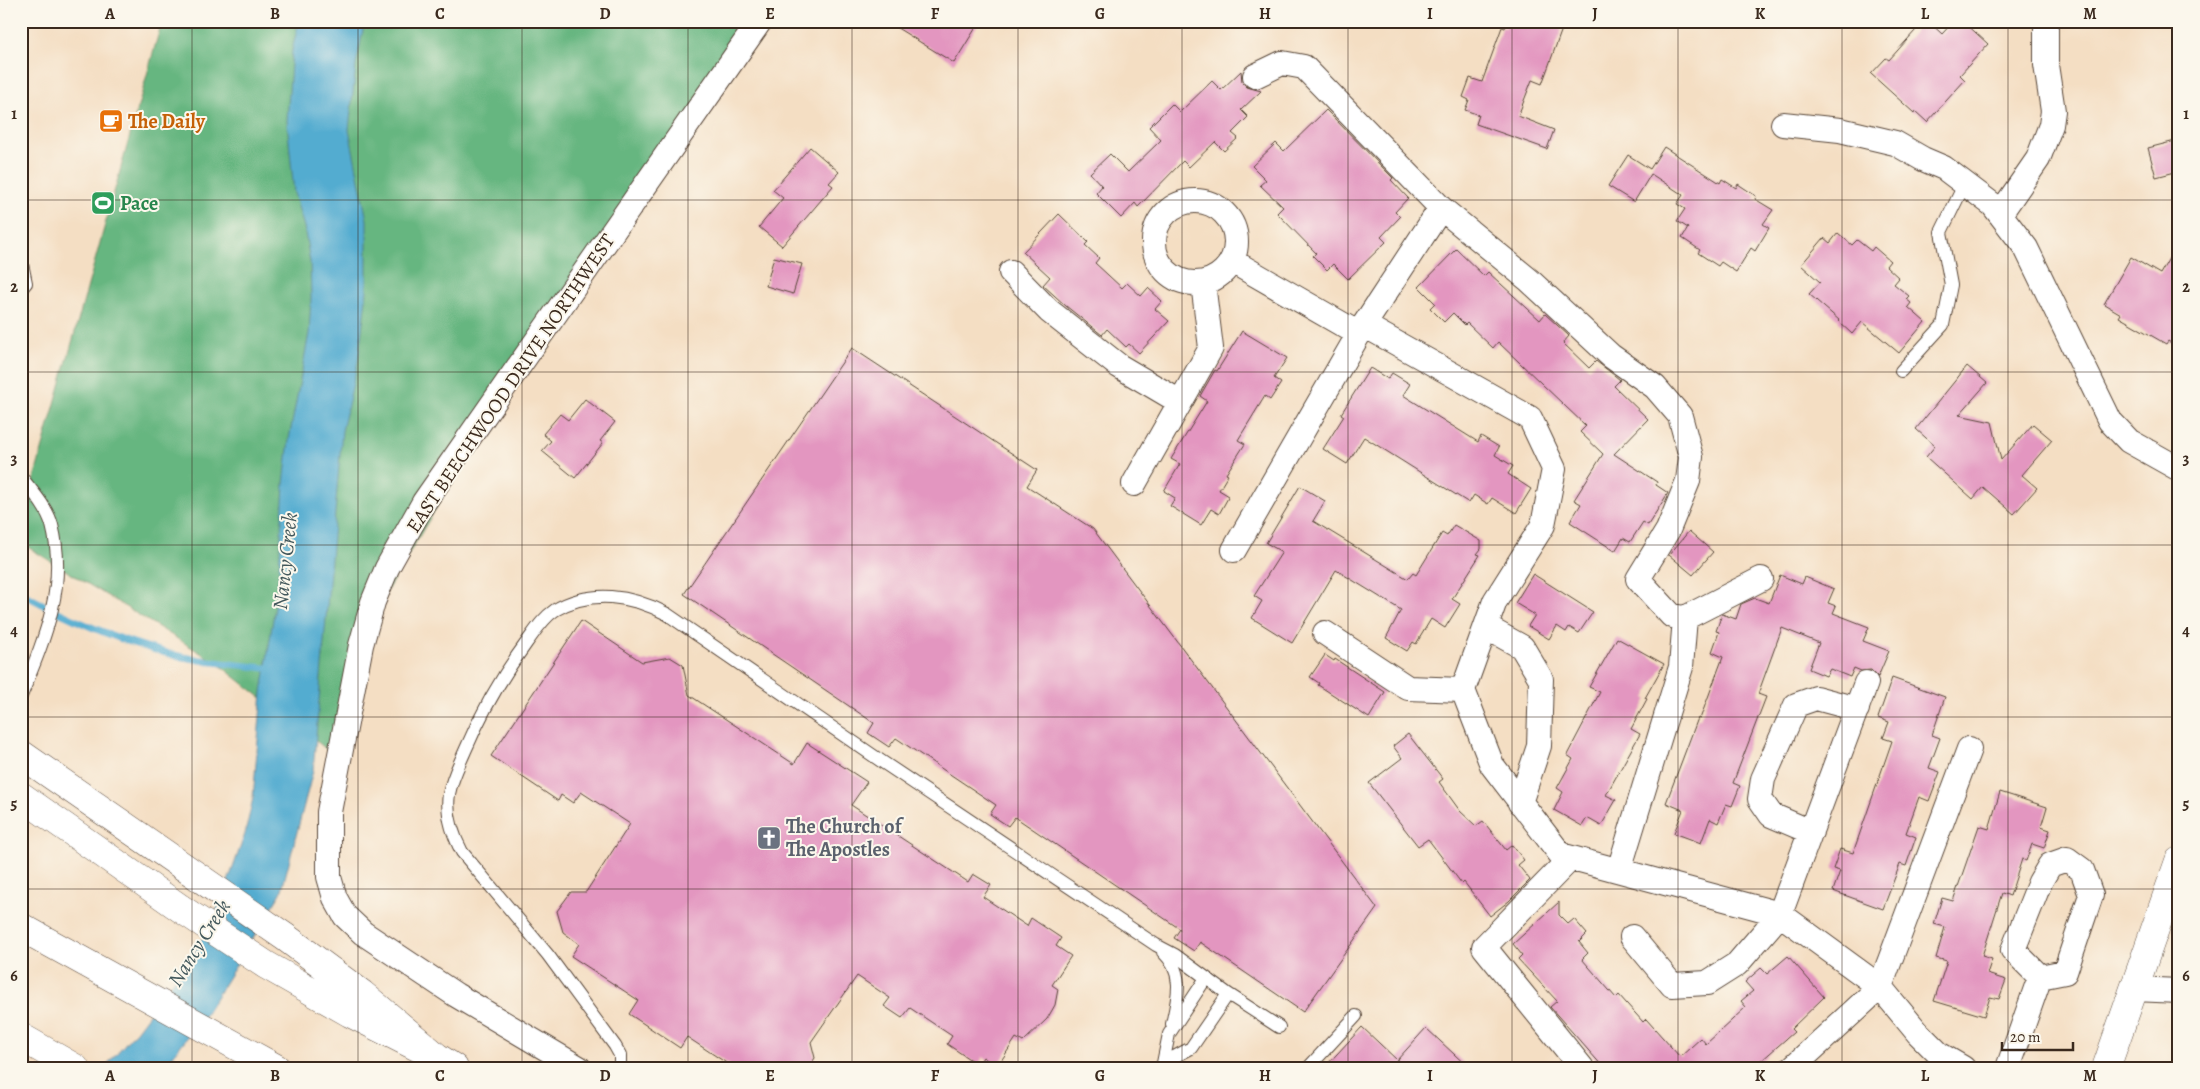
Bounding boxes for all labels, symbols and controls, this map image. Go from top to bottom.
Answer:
text: A [104,3,116,25]
text: B [270,3,280,25]
text: C [435,3,445,25]
text: D [599,3,611,25]
text: E [765,3,775,25]
text: F [931,3,940,25]
text: G [1095,3,1105,25]
text: H [1259,3,1271,25]
text: I [1427,3,1433,25]
text: J [1592,3,1598,25]
text: K [1755,3,1766,25]
text: L [1921,3,1930,25]
text: M [2083,3,2097,25]
text: 1 [11,103,17,125]
text: 1 [2183,103,2189,125]
cafe icon: The Daily [98,108,124,134]
place label: The Daily [128,108,206,135]
sports icon: Pace [90,190,116,216]
place label: Pace [120,190,158,217]
street label: EAST BEECHWOOD DRIVE NORTHWEST [400,228,621,538]
text: 2 [10,276,18,298]
text: 2 [2182,276,2190,298]
text: 3 [11,448,18,470]
text: 3 [2183,448,2190,470]
water label: Nancy Creek [266,511,304,611]
text: 4 [10,620,18,642]
text: 4 [2182,620,2190,642]
text: 5 [11,793,18,815]
text: 5 [2183,793,2190,815]
place label: The Church of The Apostles [786,813,905,863]
church icon: The Church of The Apostles [756,825,782,851]
water label: Nancy Creek [161,894,237,992]
text: 6 [10,965,18,987]
text: 6 [2182,965,2190,987]
scale bar [2002,1019,2074,1051]
text: 20 m [2010,1027,2041,1047]
text: A [104,1065,116,1087]
text: B [270,1065,280,1087]
text: C [435,1065,445,1087]
text: D [599,1065,611,1087]
text: E [765,1065,775,1087]
text: F [931,1065,940,1087]
text: G [1095,1065,1105,1087]
text: H [1259,1065,1271,1087]
text: I [1427,1065,1433,1087]
text: J [1592,1065,1598,1087]
text: K [1755,1065,1766,1087]
text: L [1921,1065,1930,1087]
text: M [2083,1065,2097,1087]

